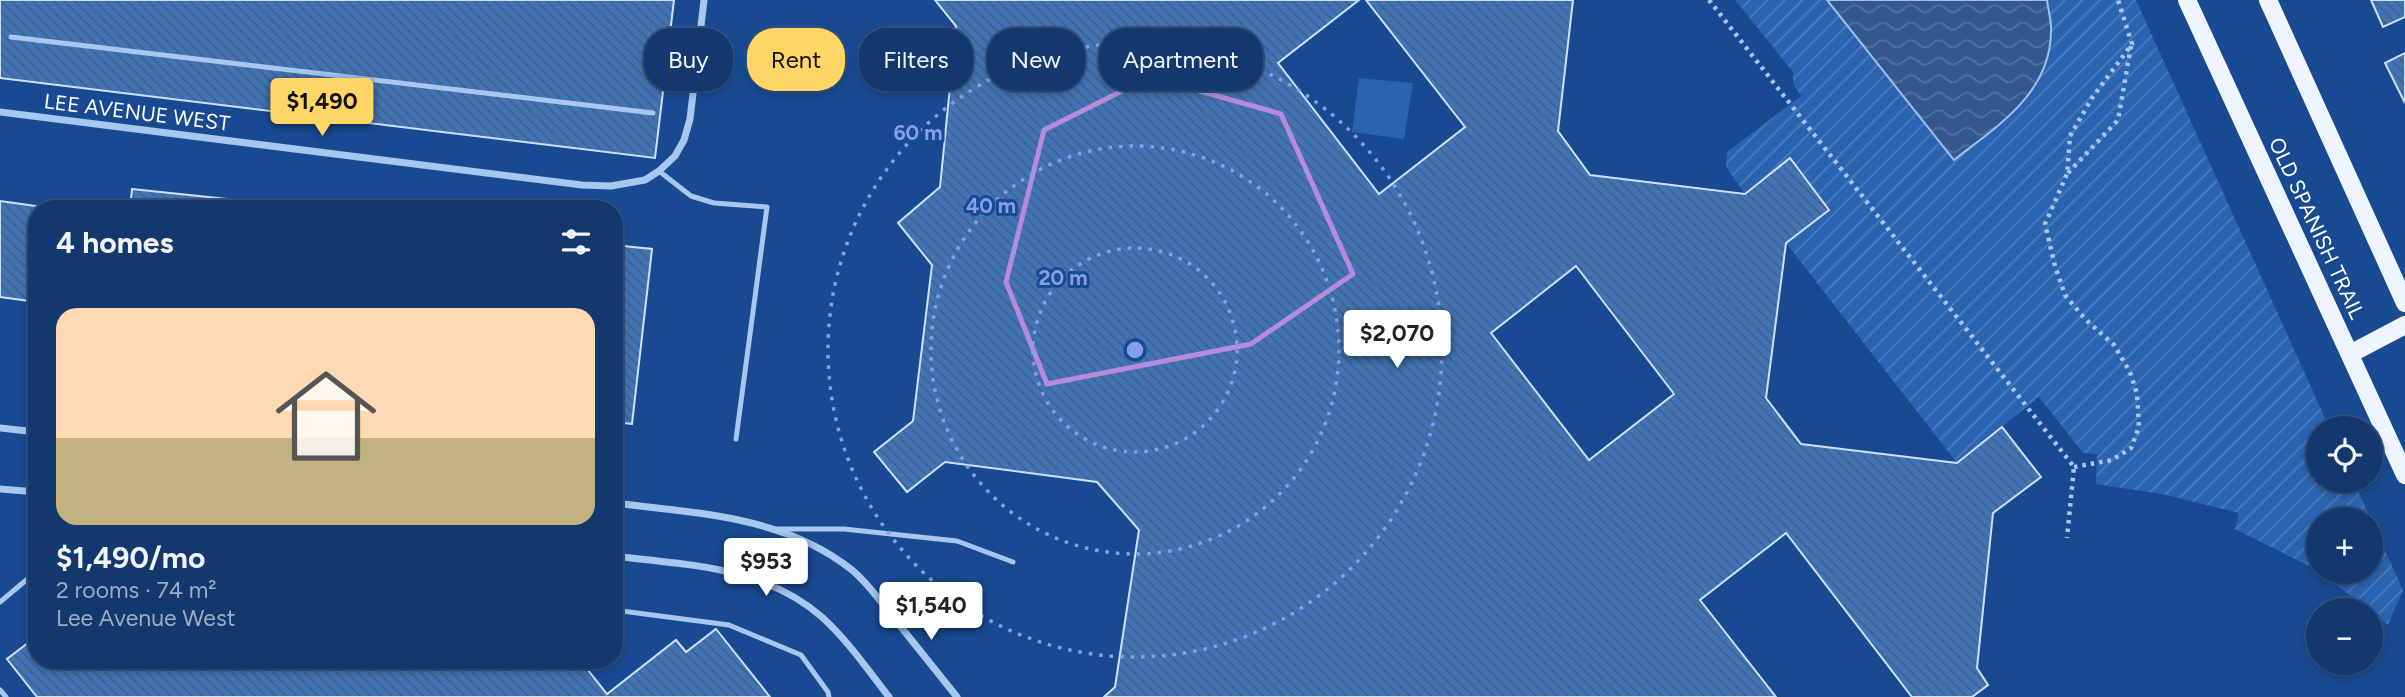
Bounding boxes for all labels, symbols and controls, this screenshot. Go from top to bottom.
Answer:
chip: Buy [644,28,733,91]
chip: Rent [747,28,845,91]
chip: Filters [859,28,973,91]
chip: New [987,28,1085,91]
chip: Apartment [1099,28,1263,91]
pin: $1,490 [265,78,379,138]
text: $1,490 [286,87,358,115]
street label: LEE AVENUE WEST [43,88,232,136]
text: 60 m [893,120,943,145]
street label: OLD SPANISH TRAIL [2264,133,2370,323]
text: 40 m [966,193,1016,218]
icon: filters [557,223,595,261]
text: 4 homes [56,224,173,261]
text: 20 m [1038,265,1088,290]
pin: $2,070 [1340,310,1454,370]
text: $2,070 [1360,319,1434,347]
centre of rings [1123,338,1147,362]
icon: home [263,353,389,479]
map controls [2306,416,2383,675]
button: locate [2306,416,2383,493]
button: + [2306,507,2383,584]
pin: $953 [725,538,807,598]
text: $1,490/mo [56,539,205,576]
text: $953 [740,547,792,575]
text: 2 rooms · 74 m² [56,576,217,604]
pin: $1,540 [874,582,988,642]
text: $1,540 [895,591,967,619]
button: − [2306,598,2383,675]
text: Lee Avenue West [56,604,235,632]

